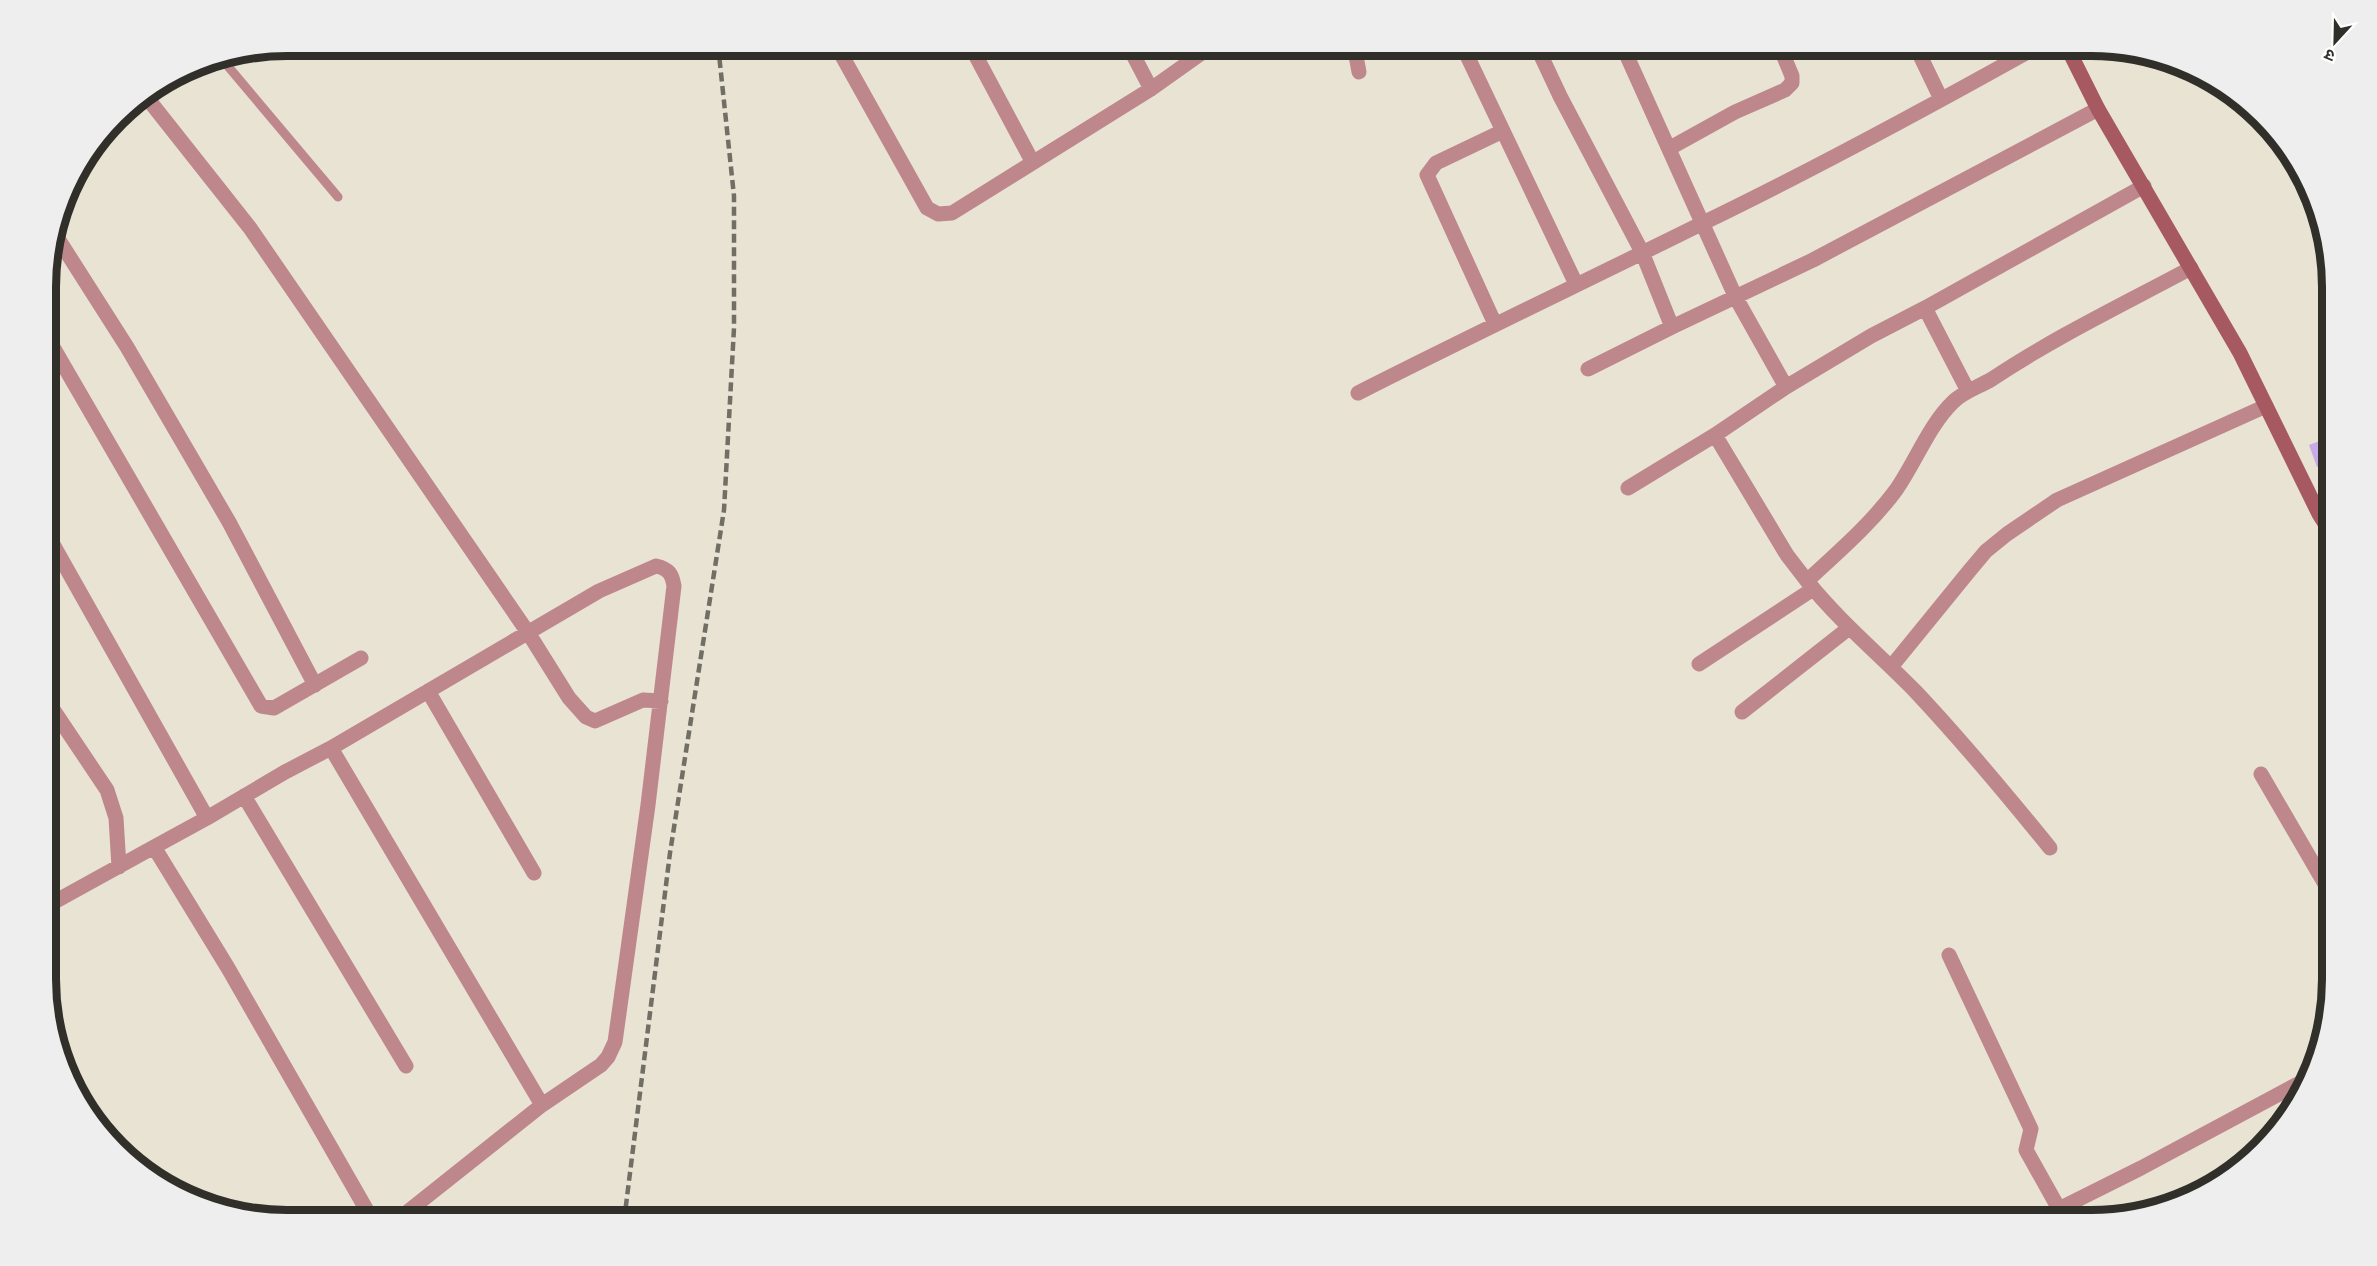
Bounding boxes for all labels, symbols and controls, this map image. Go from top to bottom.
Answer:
north arrow [2305,12,2365,72]
text: उ [2321,45,2337,66]

